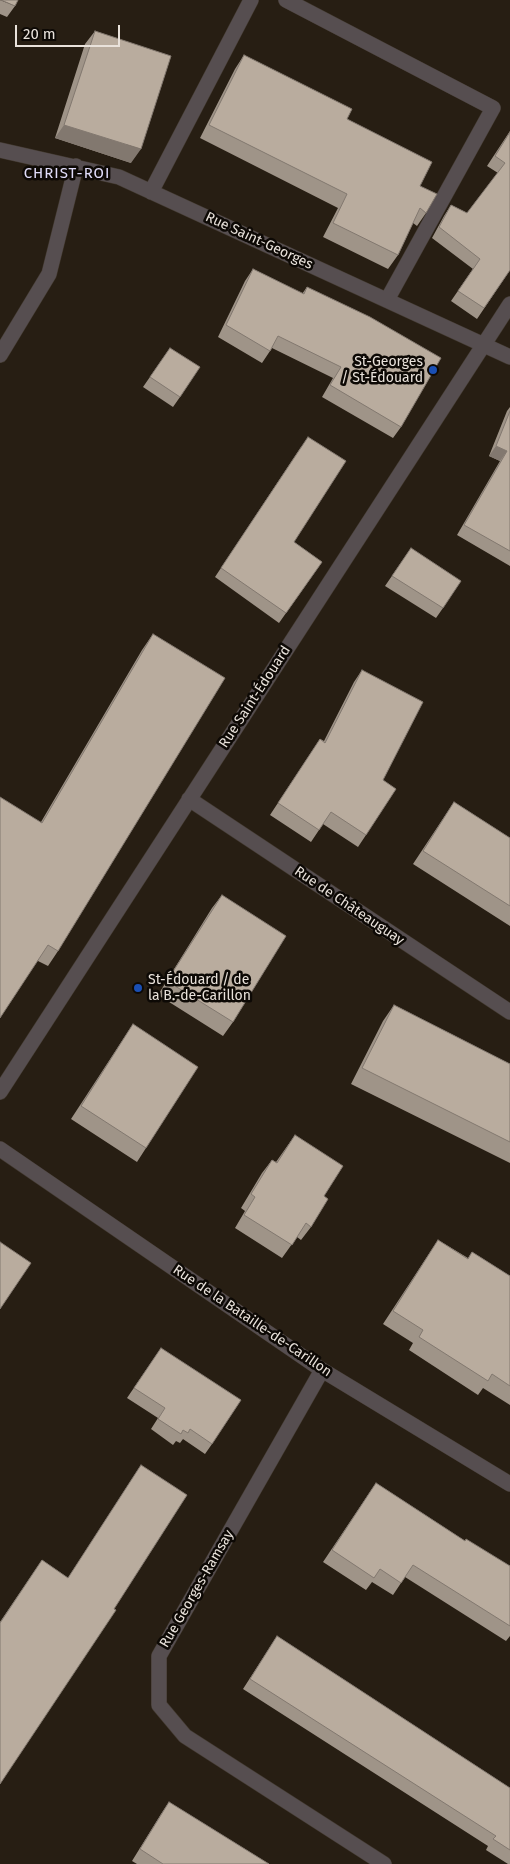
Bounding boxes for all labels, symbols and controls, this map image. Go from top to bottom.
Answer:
scale bar [18,15,122,47]
text: 20 m [23,25,56,43]
district label: CHRIST-ROI [22,165,112,183]
street label: Rue Saint-Georges [203,209,315,273]
place label: St-Georges / St-Édouard [341,354,423,387]
marker: St-Georges / St-Édouard [427,364,439,376]
street label: Rue Saint-Édouard [216,643,294,751]
street label: Rue de Châteauguay [291,863,407,949]
place label: St-Édouard / de la B.-de-Carillon [148,972,251,1004]
marker: St-Édouard / de la B.-de-Carillon [132,982,144,994]
street label: Rue de la Bataille-de-Carillon [169,1261,335,1381]
street label: Rue Georges-Ramsay [156,1527,238,1651]

